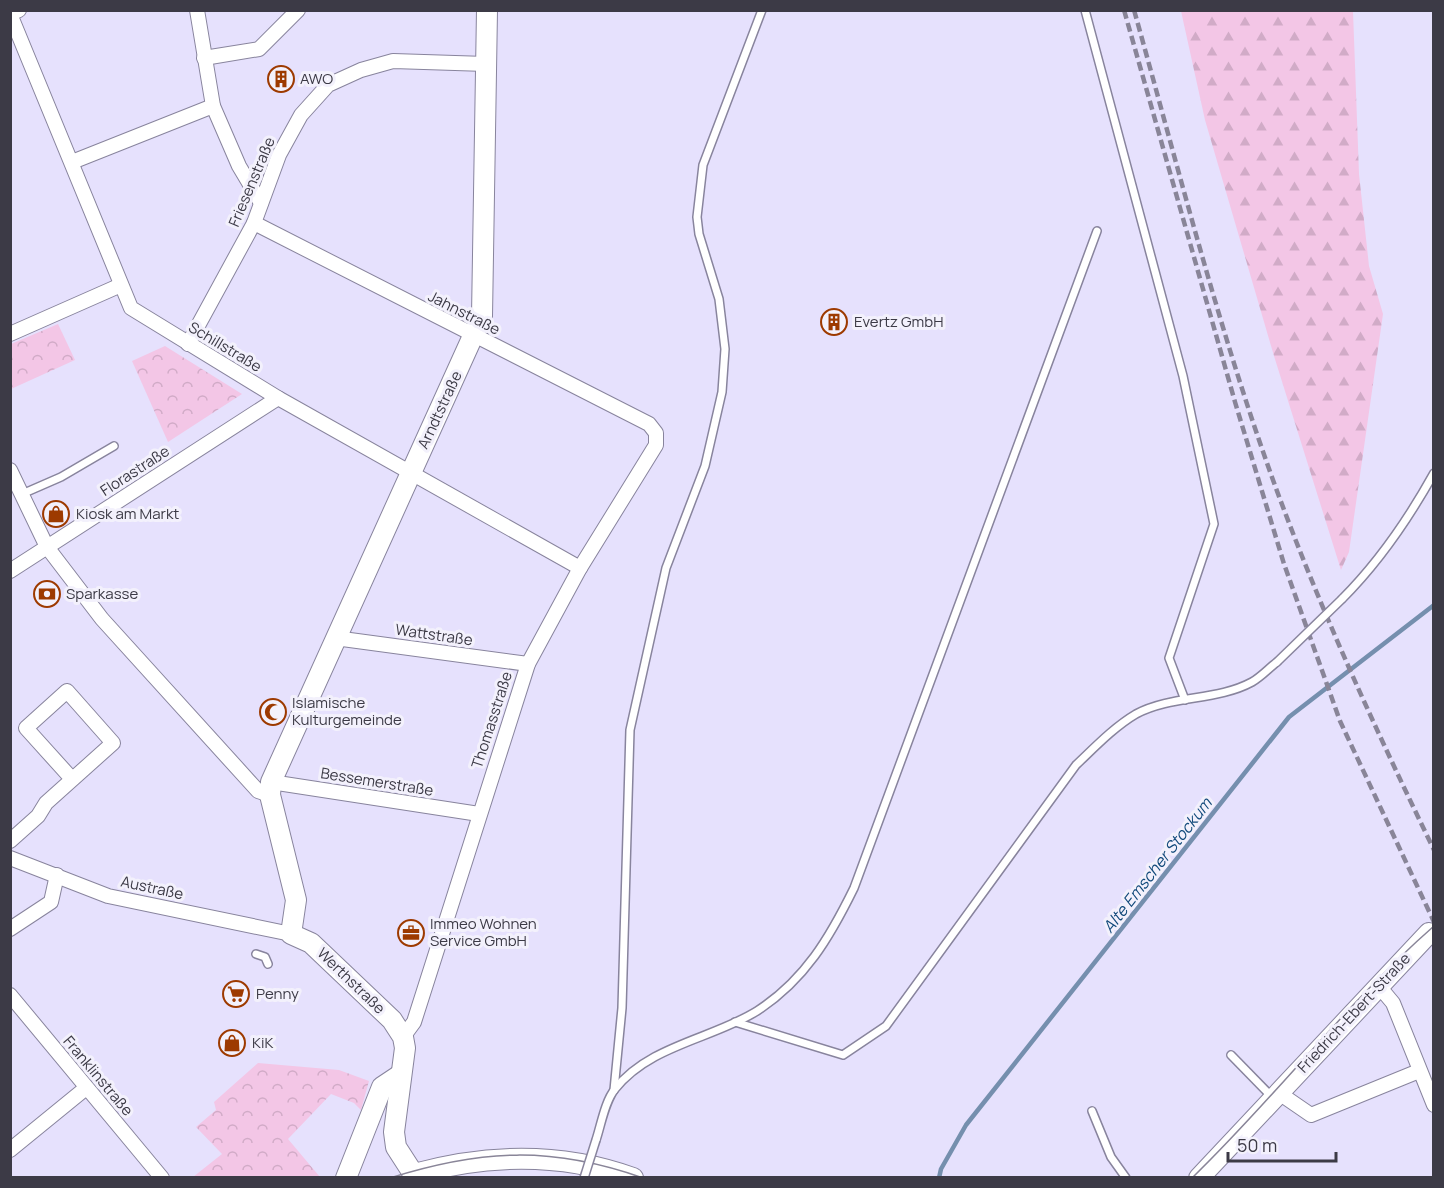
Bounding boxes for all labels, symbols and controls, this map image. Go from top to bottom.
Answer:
building icon: AWO [266,64,296,94]
place label: AWO [300,68,333,89]
street label: Friesenstraße [223,133,280,230]
street label: Jahnstraße [425,285,504,340]
building icon: Evertz GmbH [819,307,849,337]
place label: Evertz GmbH [854,311,943,332]
street label: Schillstraße [185,316,266,377]
street label: Arndtstraße [412,367,467,452]
street label: Florastraße [96,440,174,501]
shop icon: Kiosk am Markt [41,499,71,529]
place label: Kiosk am Markt [76,503,179,524]
bank icon: Sparkasse [32,579,62,609]
place label: Sparkasse [66,583,138,604]
street label: Wattstraße [394,619,474,650]
street label: Thomasstraße [466,668,517,771]
place label: Islamische Kulturgemeinde [292,692,402,730]
mosque icon: Islamische Kulturgemeinde [258,697,288,727]
street label: Bessemerstraße [319,762,435,801]
water label: Alte Emscher Stockum [1097,792,1218,937]
street label: Austraße [119,871,186,904]
place label: Immeo Wohnen Service GmbH [430,913,537,951]
office icon: Immeo Wohnen Service GmbH [396,918,426,948]
street label: Werthstraße [313,943,390,1019]
street label: Friedrich-Ebert-Straße [1292,948,1415,1077]
supermarket icon: Penny [221,979,251,1009]
place label: Penny [256,983,299,1004]
shop icon: KiK [217,1028,247,1058]
street label: Franklinstraße [59,1031,138,1120]
place label: KiK [252,1032,273,1053]
scale bar [1228,1125,1336,1163]
text: 50 m [1237,1133,1277,1157]

